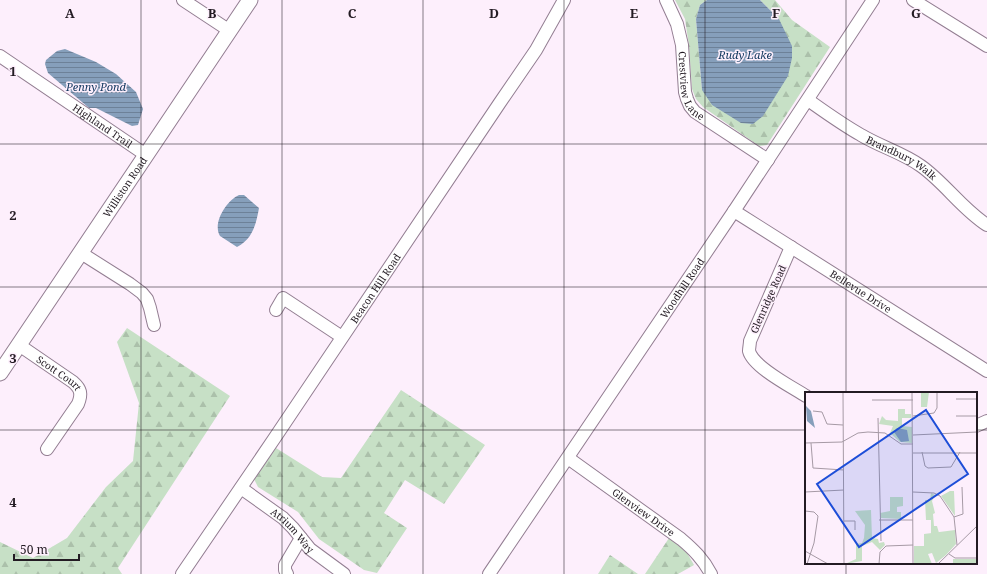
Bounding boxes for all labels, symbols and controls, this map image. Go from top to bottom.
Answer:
text: A [65,4,75,22]
text: B [208,4,217,22]
text: C [348,4,357,22]
text: D [489,4,499,22]
text: E [630,4,639,22]
text: F [772,4,780,22]
text: G [911,4,921,22]
water label: Rudy Lake [717,47,772,62]
street label: Crestview Lane [675,51,707,123]
text: 1 [9,62,17,80]
water label: Penny Pond [65,79,127,94]
street label: Highland Trail [70,100,135,151]
street label: Brandbury Walk [864,132,940,183]
street label: Williston Road [99,154,150,220]
text: 2 [9,206,17,224]
street label: Beacon Hill Road [347,251,404,326]
street label: Woodhill Road [657,255,707,321]
street label: Glenridge Road [747,263,789,335]
street label: Bellevue Drive [827,267,894,316]
text: 3 [9,349,17,367]
street label: Scott Court [34,352,85,394]
inset map [805,392,977,564]
street label: Glenview Drive [609,485,678,539]
text: 4 [9,493,17,511]
street label: Atrium Way [268,504,317,557]
scale bar [14,536,79,562]
text: 50 m [20,541,48,558]

